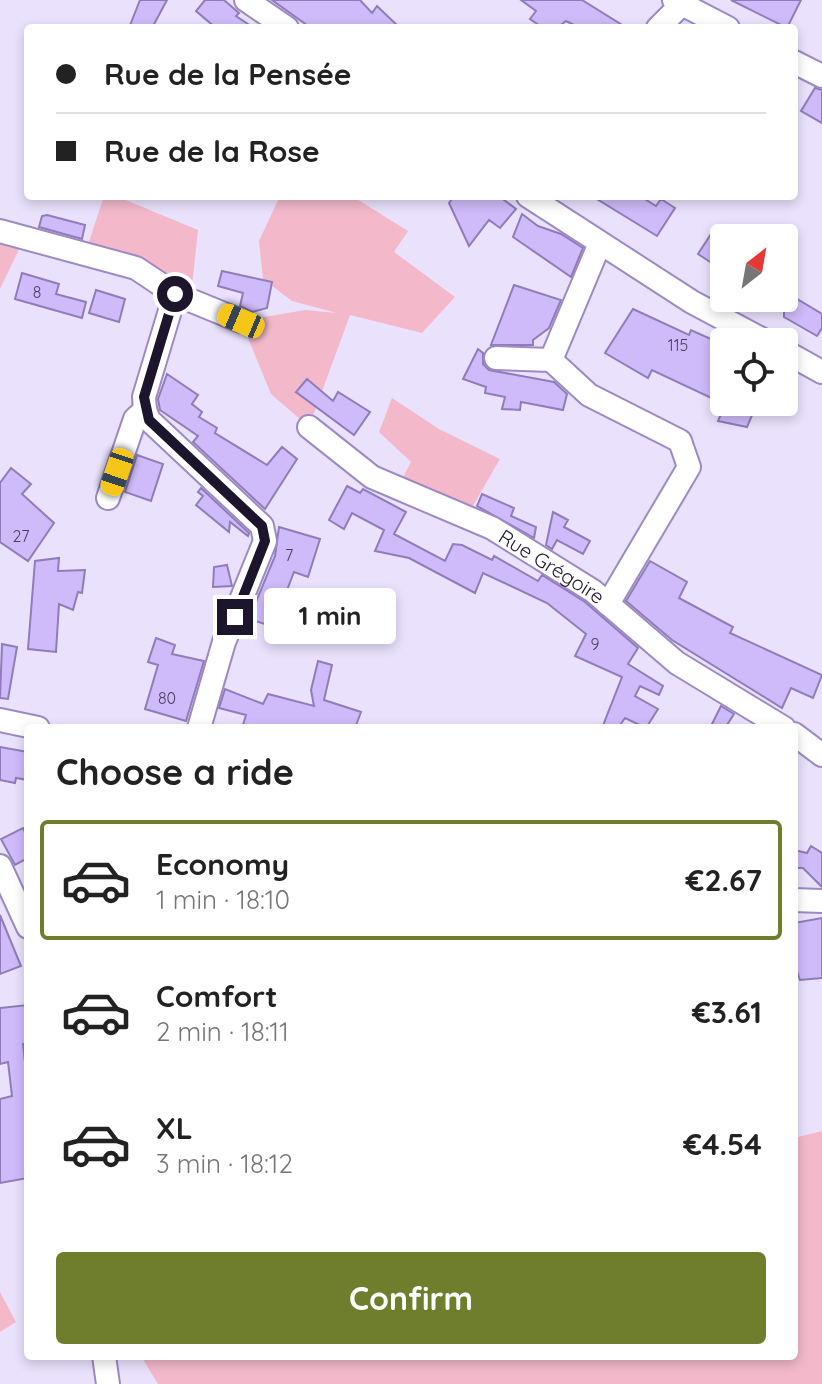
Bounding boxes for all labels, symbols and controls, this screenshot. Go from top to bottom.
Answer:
text: Rue de la Pensée [104,55,352,93]
text: Rue de la Rose [104,132,320,170]
north arrow [710,224,798,312]
map controls [710,224,798,416]
route start [157,276,193,312]
house number: 8 [33,282,41,302]
car [214,301,268,341]
button: locate [710,328,798,416]
house number: 115 [668,335,688,355]
car [98,445,136,499]
street label: Rue Grégoire [495,523,611,609]
house number: 27 [13,526,29,546]
house number: 7 [285,545,293,565]
callout: 1 min [263,589,395,645]
route end [217,599,253,635]
text: 1 min [299,599,362,632]
house number: 9 [591,634,600,654]
house number: 80 [158,688,176,708]
text: Choose a ride [56,749,294,794]
icon: car [60,844,132,916]
text: Economy [156,845,289,883]
text: €2.67 [686,861,762,899]
text: 1 min · 18:10 [156,883,290,916]
icon: car [60,976,132,1048]
text: Comfort [156,977,277,1015]
text: €3.61 [692,993,762,1031]
text: 2 min · 18:11 [156,1015,289,1048]
icon: car [60,1108,132,1180]
text: XL [156,1109,193,1147]
text: €4.54 [683,1125,762,1163]
text: 3 min · 18:12 [156,1147,293,1180]
button: Confirm [56,1252,766,1344]

